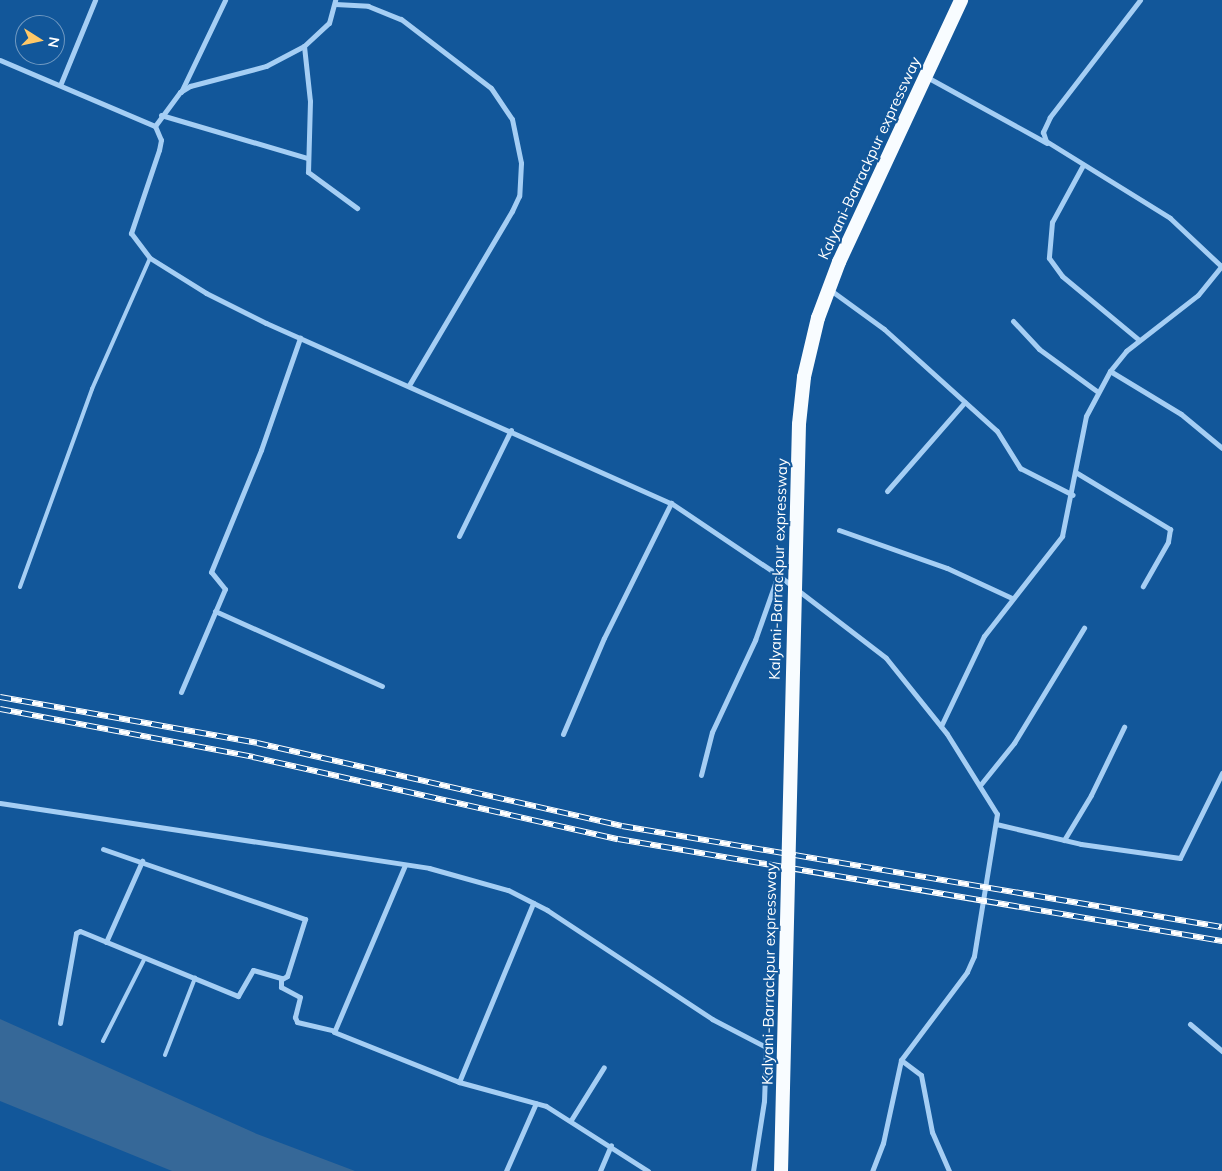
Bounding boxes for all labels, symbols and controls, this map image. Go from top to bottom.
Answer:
north arrow [15,15,65,65]
text: N [44,36,64,49]
street label: Kalyani-Barrackpur expressway [814,54,924,262]
street label: Kalyani-Barrackpur expressway [765,458,791,680]
street label: Kalyani-Barrackpur expressway [758,863,780,1085]

